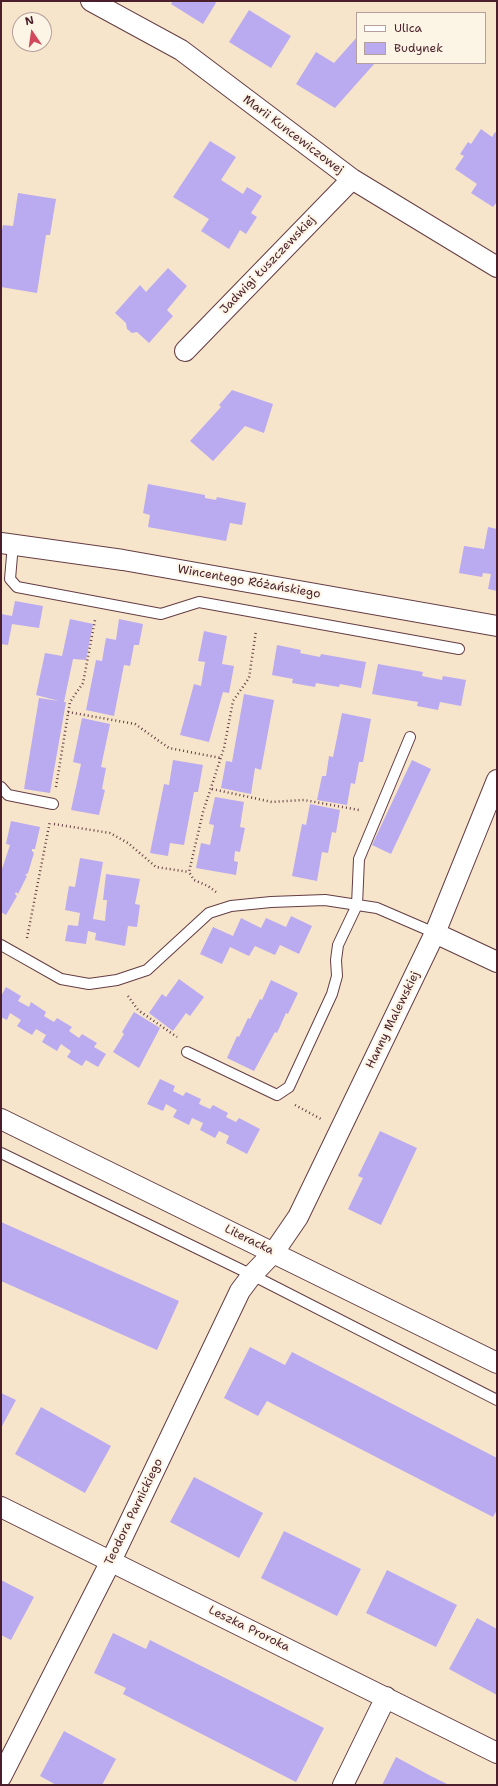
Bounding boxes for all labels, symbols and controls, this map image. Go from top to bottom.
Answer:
north arrow [12,12,52,52]
legend [356,12,486,64]
text: N [23,13,35,29]
text: Ulica [394,20,422,36]
text: Budynek [394,40,443,56]
street label: Marii Kuncewiczowej [240,92,346,178]
street label: Jadwigi Łuszczewskiej [217,213,319,317]
street label: Wincentego Różańskiego [176,562,322,602]
street label: Hanny Malewskiej [363,969,423,1071]
street label: Literacka [222,1222,276,1258]
street label: Teodora Parnickiego [102,1456,166,1568]
street label: Leszka Proroka [206,1603,292,1655]

